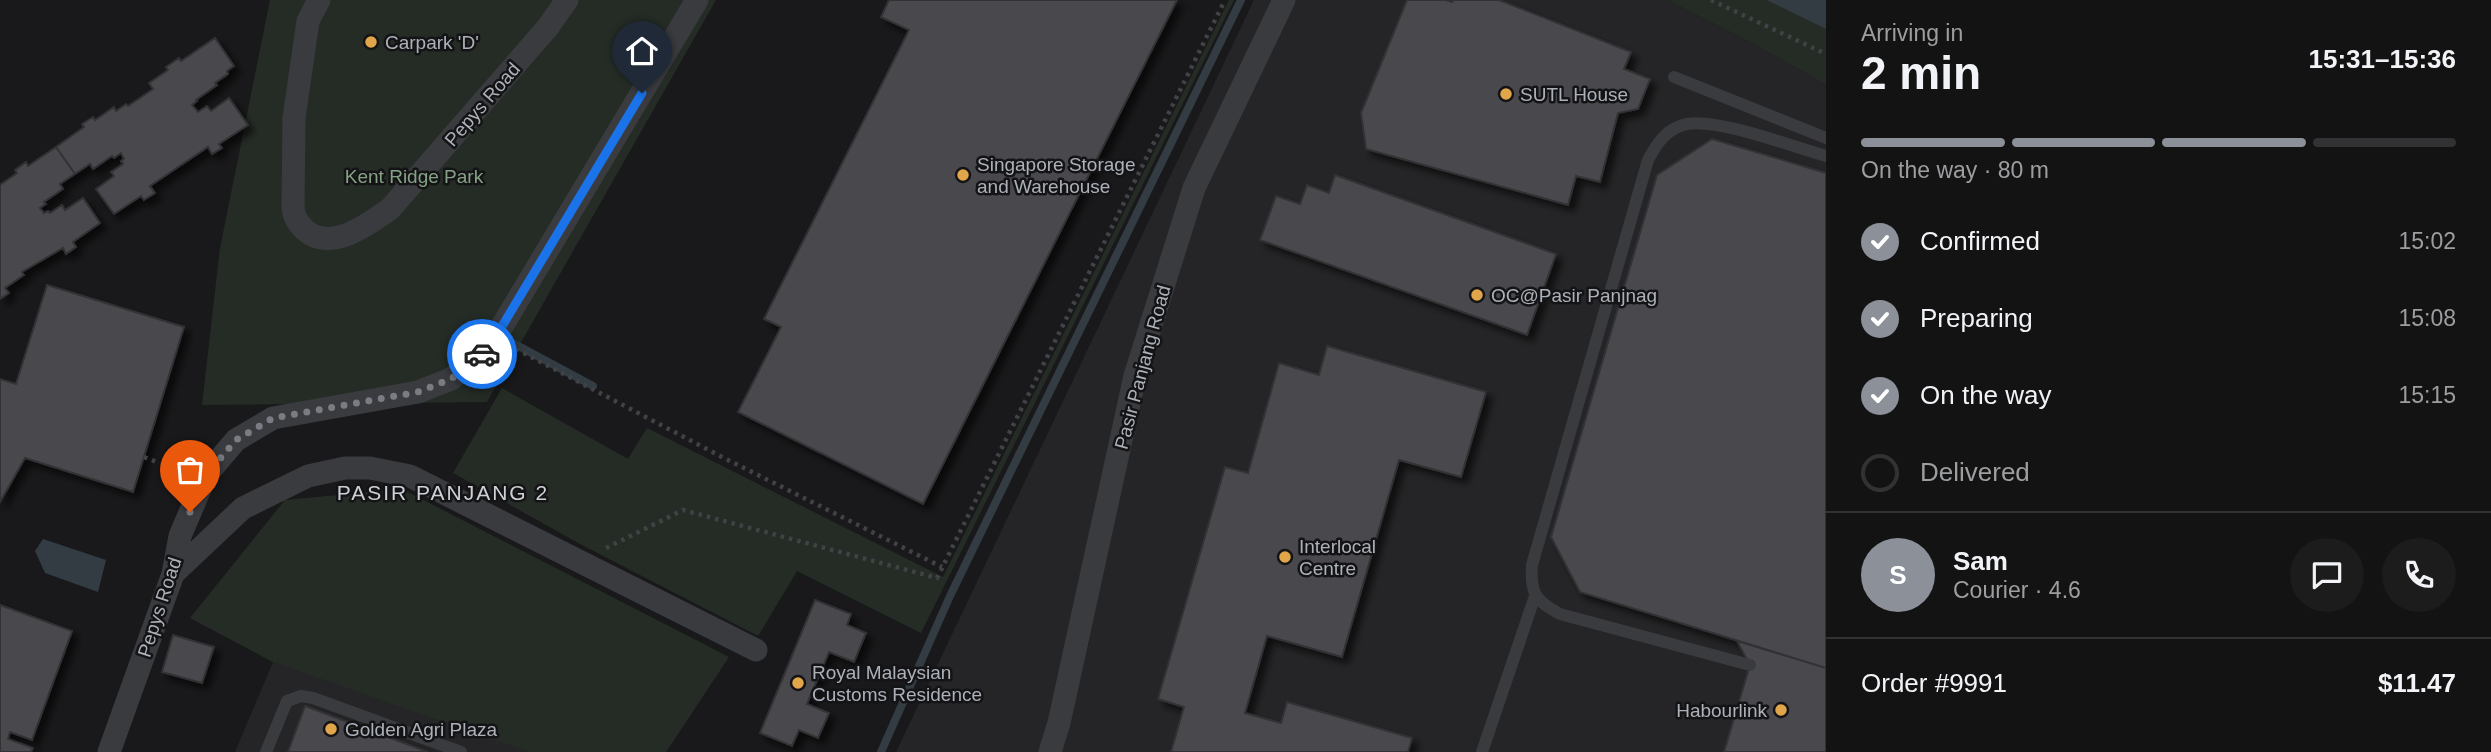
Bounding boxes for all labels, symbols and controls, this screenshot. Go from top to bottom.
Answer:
text: Arriving in [1861,20,1963,46]
pin [612,21,672,93]
place label: Carpark 'D' [385,32,479,53]
icon: home [623,32,661,70]
marker: Carpark 'D' [363,34,379,50]
text: 15:31–15:36 [2309,44,2456,74]
text: 2 min [1861,47,1981,99]
street label: Pepys Road [440,58,524,150]
place label: SUTL House [1520,84,1628,105]
marker: SUTL House [1498,86,1514,102]
place label: Singapore Storage and Warehouse [977,154,1135,197]
text: On the way · 80 m [1861,157,2049,183]
park label: Kent Ridge Park [345,166,484,187]
marker: Singapore Storage and Warehouse [955,167,971,183]
icon: check [1861,223,1899,261]
text: Confirmed [1920,226,2040,256]
text: 15:02 [2398,228,2456,254]
street label: Pasir Panjang Road [1110,283,1174,451]
place label: OC@Pasir Panjnag [1491,285,1657,306]
marker: OC@Pasir Panjnag [1469,287,1485,303]
icon: check [1861,300,1899,338]
text: Preparing [1920,303,2033,333]
text: 15:08 [2398,305,2456,331]
courier [447,319,517,389]
icon: car [463,335,501,373]
icon: check [1861,377,1899,415]
text: On the way [1920,380,2052,410]
text: 15:15 [2398,382,2456,408]
pin [160,440,220,512]
icon: bag [171,451,209,489]
text: Delivered [1920,457,2030,487]
district label: PASIR PANJANG 2 [337,481,549,504]
place label: Interlocal Centre [1299,536,1376,579]
button: chat [2290,538,2364,612]
button: phone [2382,538,2456,612]
text: Sam [1953,546,2008,576]
marker: Interlocal Centre [1277,549,1293,565]
street label: Pepys Road [133,555,185,660]
text: S [1889,560,1907,590]
text: Courier · 4.6 [1953,577,2081,603]
place label: Royal Malaysian Customs Residence [812,662,982,705]
text: Order #9991 [1861,668,2007,698]
text: $11.47 [2378,668,2456,698]
marker: Royal Malaysian Customs Residence [790,675,806,691]
place label: Habourlink [1676,700,1767,721]
marker: Habourlink [1773,702,1789,718]
place label: Golden Agri Plaza [345,719,498,740]
marker: Golden Agri Plaza [323,721,339,737]

